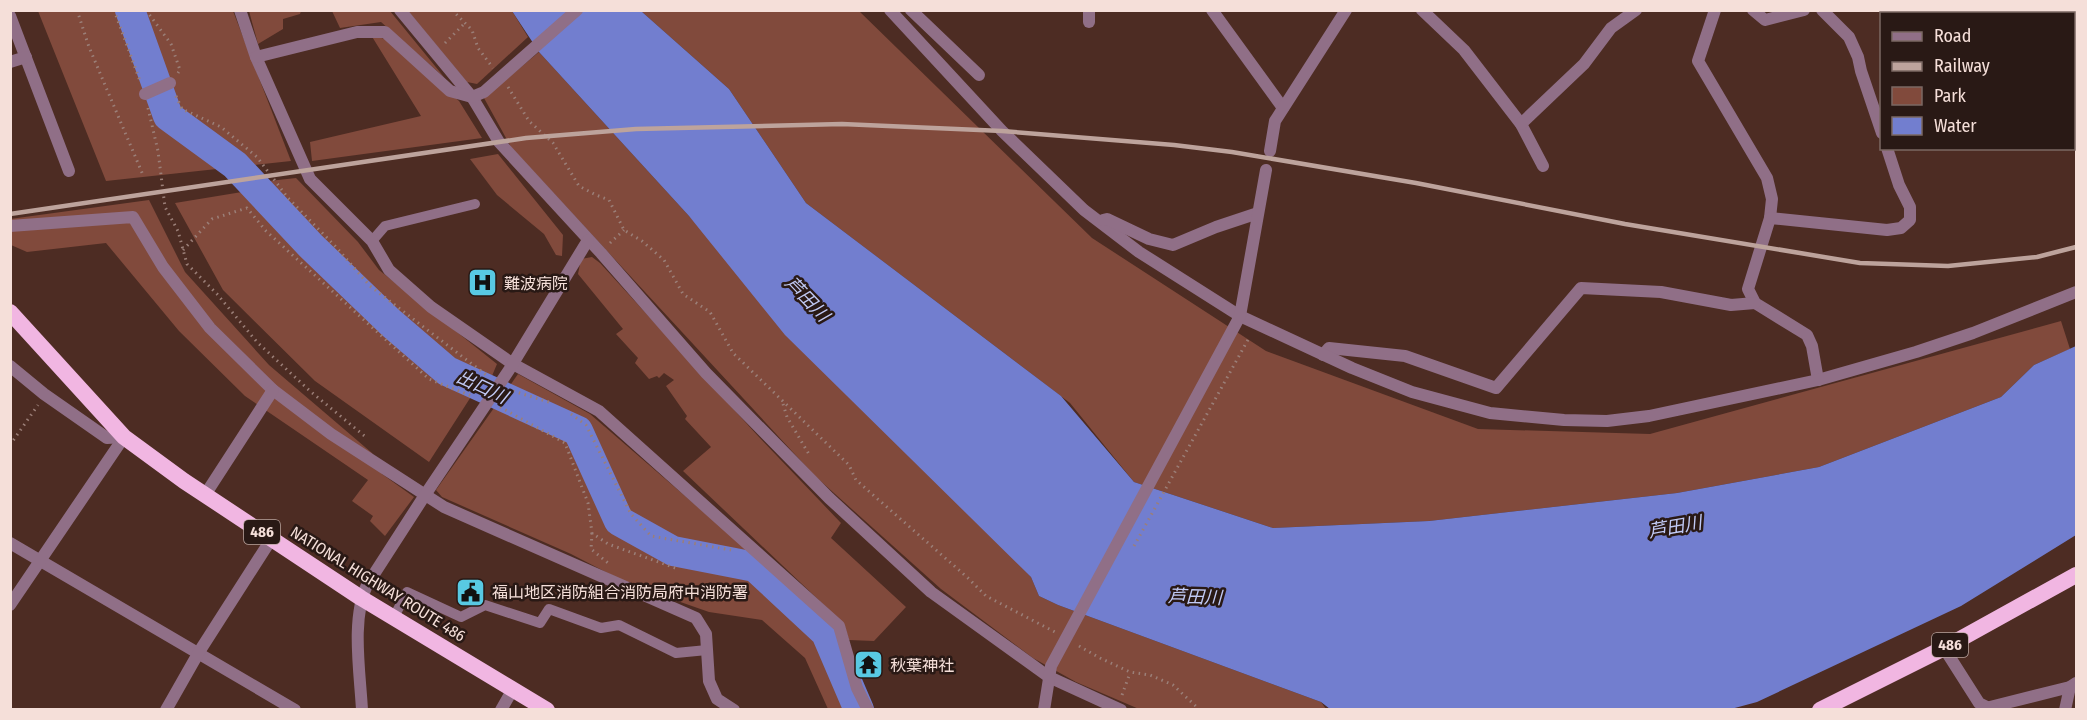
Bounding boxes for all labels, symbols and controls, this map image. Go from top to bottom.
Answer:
legend [1880,12,2075,150]
text: Road [1934,25,1971,47]
text: Railway [1934,55,1990,77]
text: Park [1934,85,1967,107]
text: Water [1934,115,1977,137]
hospital icon: 難波病院 [467,267,499,299]
water label: 芦田川 [780,272,835,328]
place label: 難波病院 [504,274,568,293]
water label: 出口川 [453,366,513,409]
water label: 芦田川 [1647,511,1705,543]
road number: 486 [244,520,280,544]
street label: NATIONAL HIGHWAY ROUTE 486 [287,522,469,646]
public building icon: 福山地区消防組合消防局府中消防署 [455,576,487,608]
place label: 福山地区消防組合消防局府中消防署 [492,583,748,602]
water label: 芦田川 [1168,585,1224,609]
road number: 486 [1932,633,1968,657]
temple icon: 秋葉神社 [853,649,885,681]
place label: 秋葉神社 [890,656,954,675]

